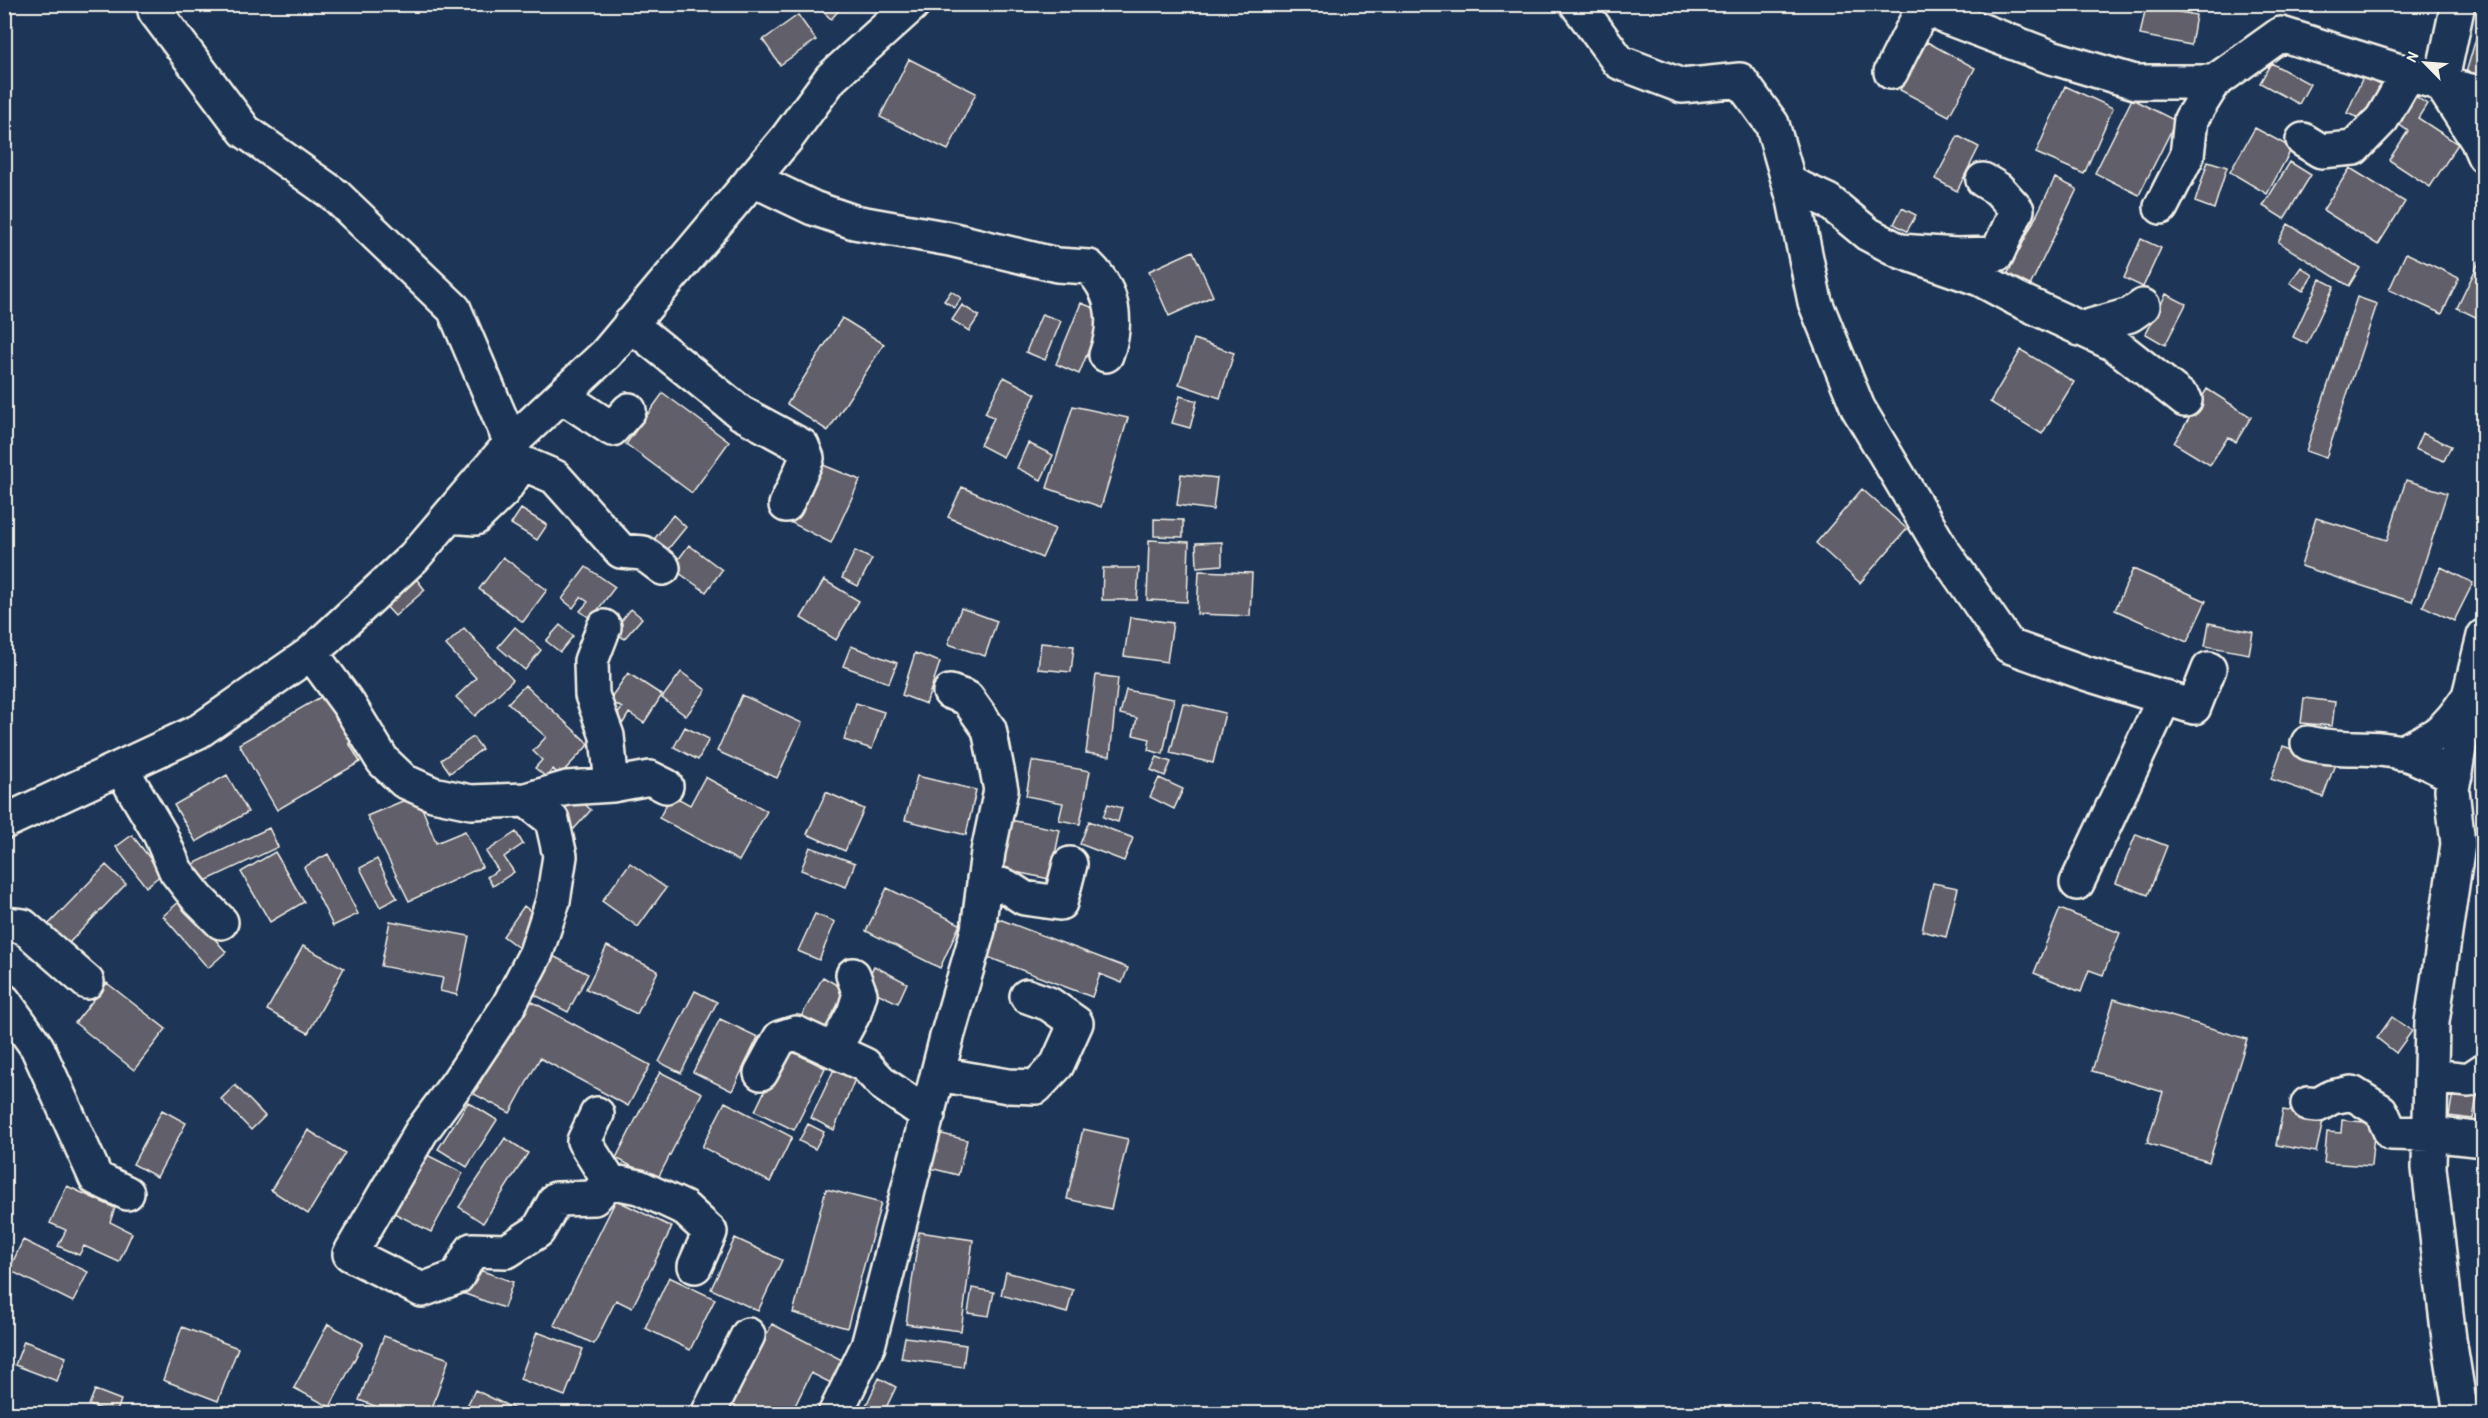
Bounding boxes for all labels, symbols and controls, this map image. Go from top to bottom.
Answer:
north arrow [2395,33,2455,93]
text: N [2400,48,2423,65]

